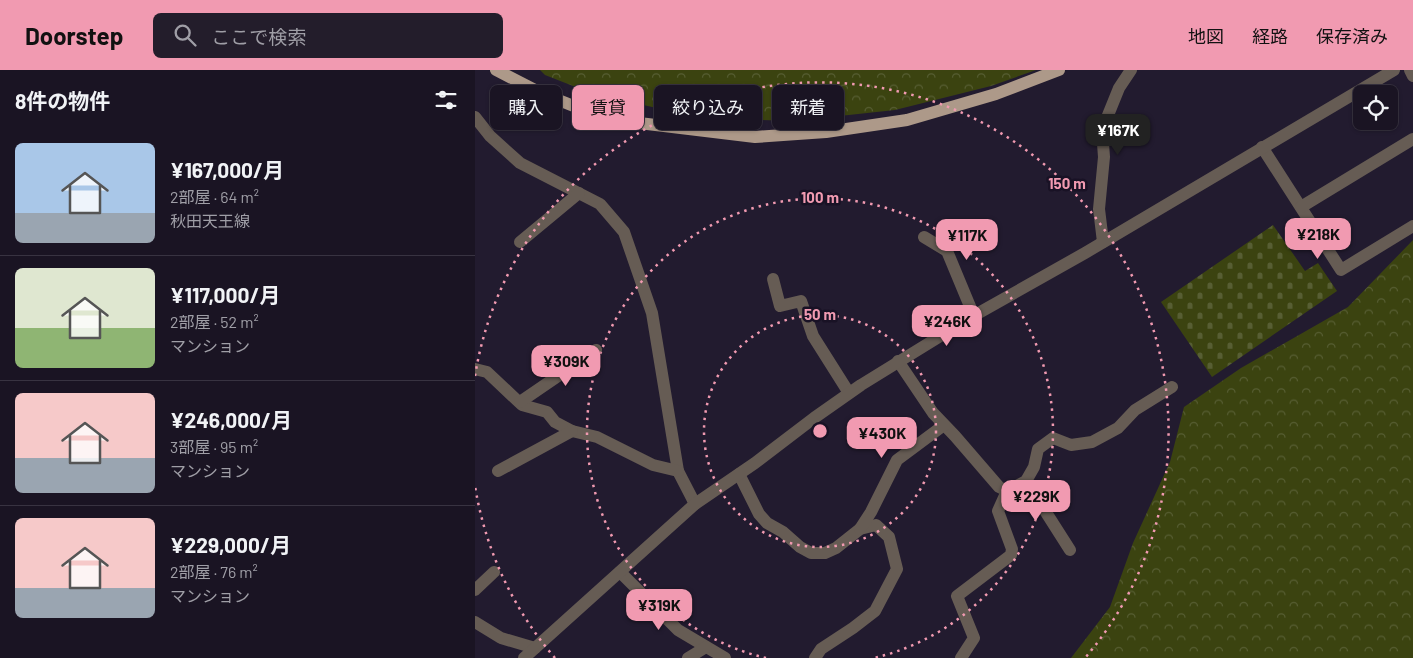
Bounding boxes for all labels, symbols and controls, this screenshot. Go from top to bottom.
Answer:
search box [153,13,503,58]
text: Doorstep [25,21,123,50]
icon: search [171,21,199,49]
text: ここで検索 [211,25,306,48]
text: 地図 [1188,25,1224,47]
text: 経路 [1252,25,1288,47]
text: 保存済み [1316,25,1388,47]
chip: 購入 [490,85,562,130]
chip: 賃貸 [572,85,644,130]
chip: 絞り込み [654,85,762,130]
chip: 新着 [772,85,844,130]
map controls [1353,85,1398,130]
button: locate [1353,85,1398,130]
icon: filters [432,86,460,114]
text: 8件の物件 [15,88,110,113]
pin: ¥167K [1083,114,1153,156]
text: ¥167K [1096,120,1140,139]
text: ¥167,000/月 [170,157,284,182]
icon: home [55,163,115,223]
text: 150 m [1048,174,1086,192]
text: 2部屋 · 64 m² [170,187,259,206]
text: 100 m [801,188,839,206]
text: 秋田天王線 [170,211,250,230]
pin: ¥117K [932,218,1002,261]
pin: ¥218K [1283,218,1353,260]
text: ¥218K [1296,224,1340,243]
text: ¥117K [947,225,987,244]
text: ¥117,000/月 [170,282,280,307]
icon: home [55,288,115,348]
pin: ¥246K [912,304,982,347]
text: 50 m [804,305,836,323]
text: ¥246K [923,311,971,330]
text: 2部屋 · 52 m² [170,312,259,331]
text: マンション [170,336,250,355]
pin: ¥309K [531,344,601,387]
text: ¥309K [542,351,590,370]
text: ¥246,000/月 [170,407,292,432]
icon: home [55,413,115,473]
pin: ¥430K [847,416,917,459]
centre of rings [811,422,829,440]
text: ¥430K [858,423,906,442]
text: 3部屋 · 95 m² [170,437,258,456]
text: マンション [170,461,250,480]
pin: ¥229K [1001,480,1071,522]
text: ¥229K [1012,486,1060,505]
text: ¥229,000/月 [170,532,291,557]
icon: home [55,538,115,598]
text: 2部屋 · 76 m² [170,562,258,581]
text: マンション [170,586,250,605]
pin: ¥319K [624,588,694,631]
text: ¥319K [637,595,681,614]

